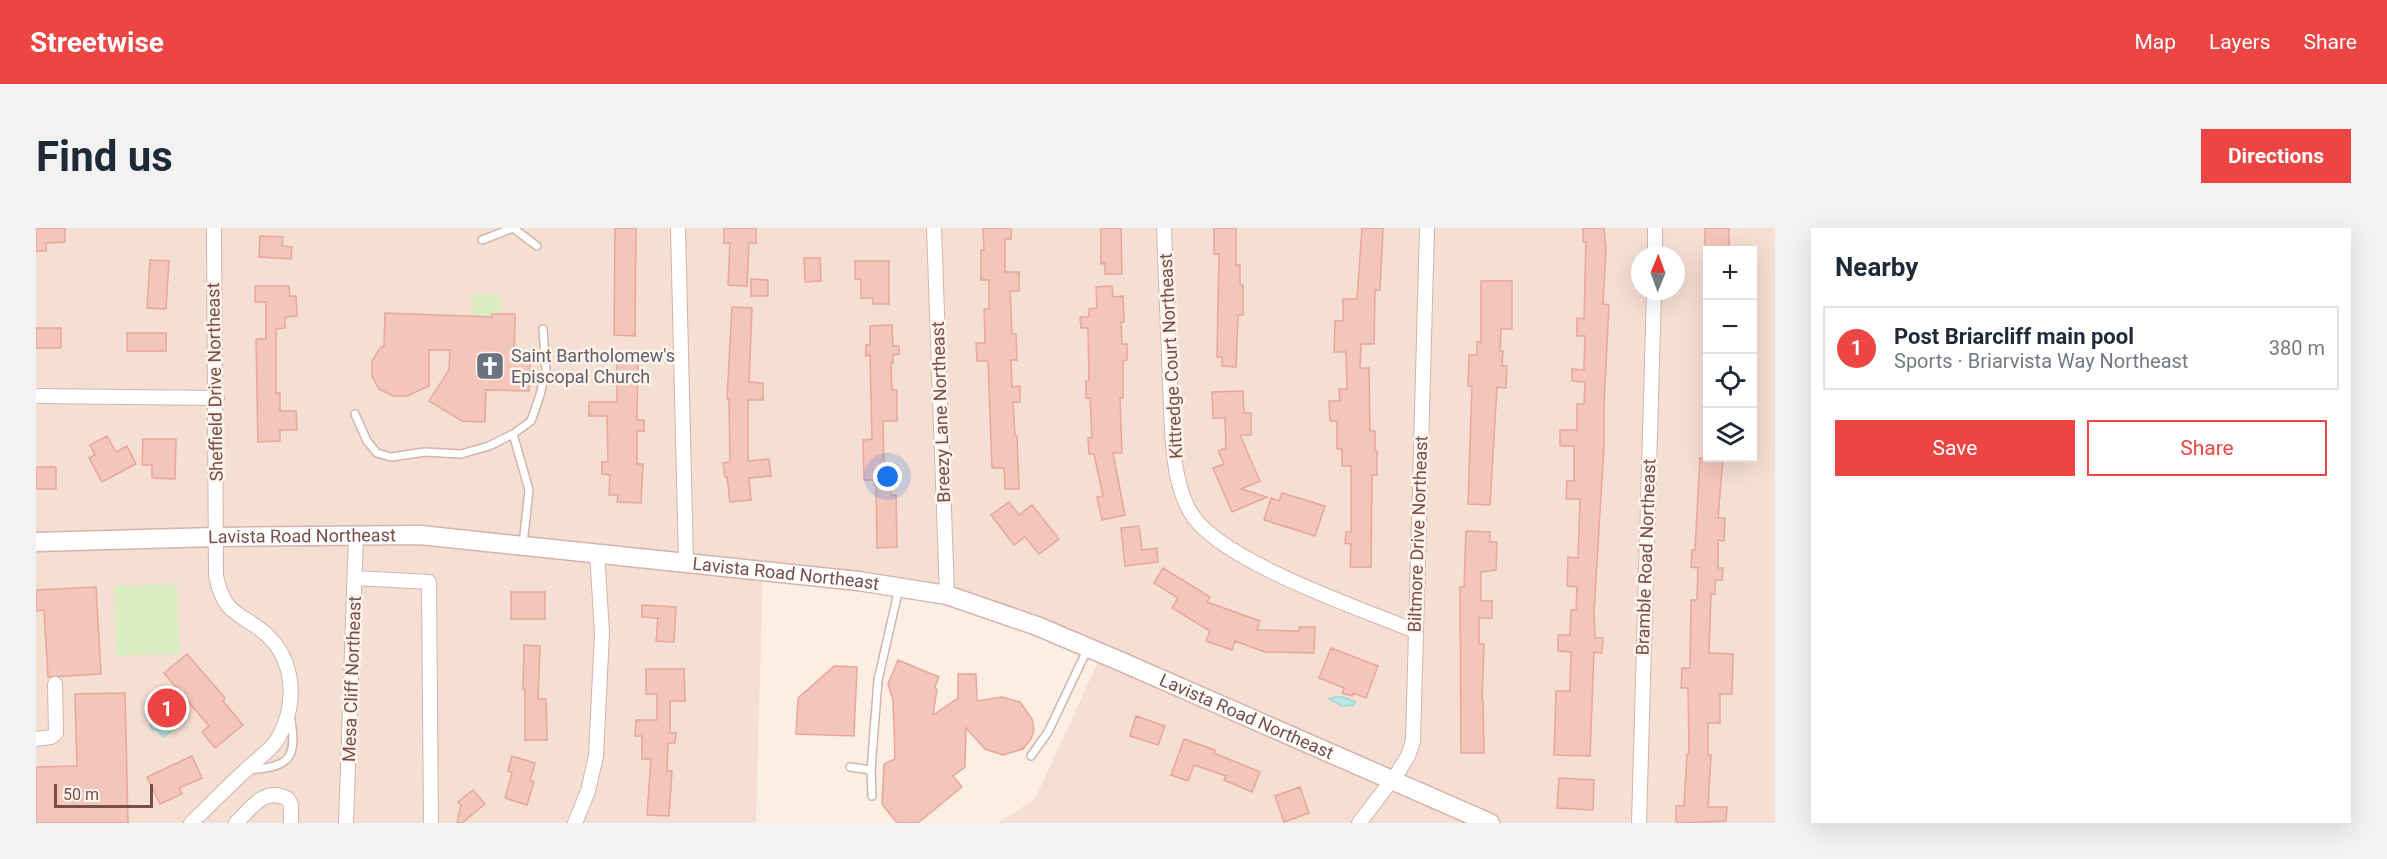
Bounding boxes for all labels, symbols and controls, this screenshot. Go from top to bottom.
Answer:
text: Streetwise [30,26,164,59]
text: Map [2134,30,2176,54]
text: Layers [2209,30,2270,54]
text: Share [2303,30,2357,54]
button: Directions [2201,129,2351,183]
text: Find us [36,132,173,181]
north arrow [1631,246,1685,300]
map controls [1703,246,1757,462]
button: + [1703,246,1757,300]
text: Nearby [1835,252,1918,282]
street label: Kittredge Court Northeast [1155,253,1186,459]
street label: Sheffield Drive Northeast [202,282,227,482]
button: − [1703,300,1757,354]
street label: Breezy Lane Northeast [927,321,954,503]
text: Post Briarcliff main pool [1894,324,2134,349]
text: 1 [1851,336,1862,360]
text: 380 m [2269,336,2325,360]
place label: Saint Bartholomew's Episcopal Church [511,345,675,387]
text: Sports · Briarvista Way Northeast [1894,349,2188,373]
church icon: Saint Bartholomew's Episcopal Church [474,350,506,382]
button: locate [1703,354,1757,408]
button: layers [1703,408,1757,462]
button: Save [1835,420,2075,476]
button: Share [2087,420,2327,476]
street label: Biltmore Drive Northeast [1404,435,1431,633]
street label: Bramble Road Northeast [1632,458,1659,656]
your location [873,462,902,491]
street label: Lavista Road Northeast [208,524,396,547]
street label: Lavista Road Northeast [692,553,881,594]
street label: Mesa Cliff Northeast [338,595,365,762]
street label: Lavista Road Northeast [1157,669,1337,763]
pin: 1 [148,686,186,730]
scale bar [54,781,153,808]
text: 50 m [63,785,99,804]

